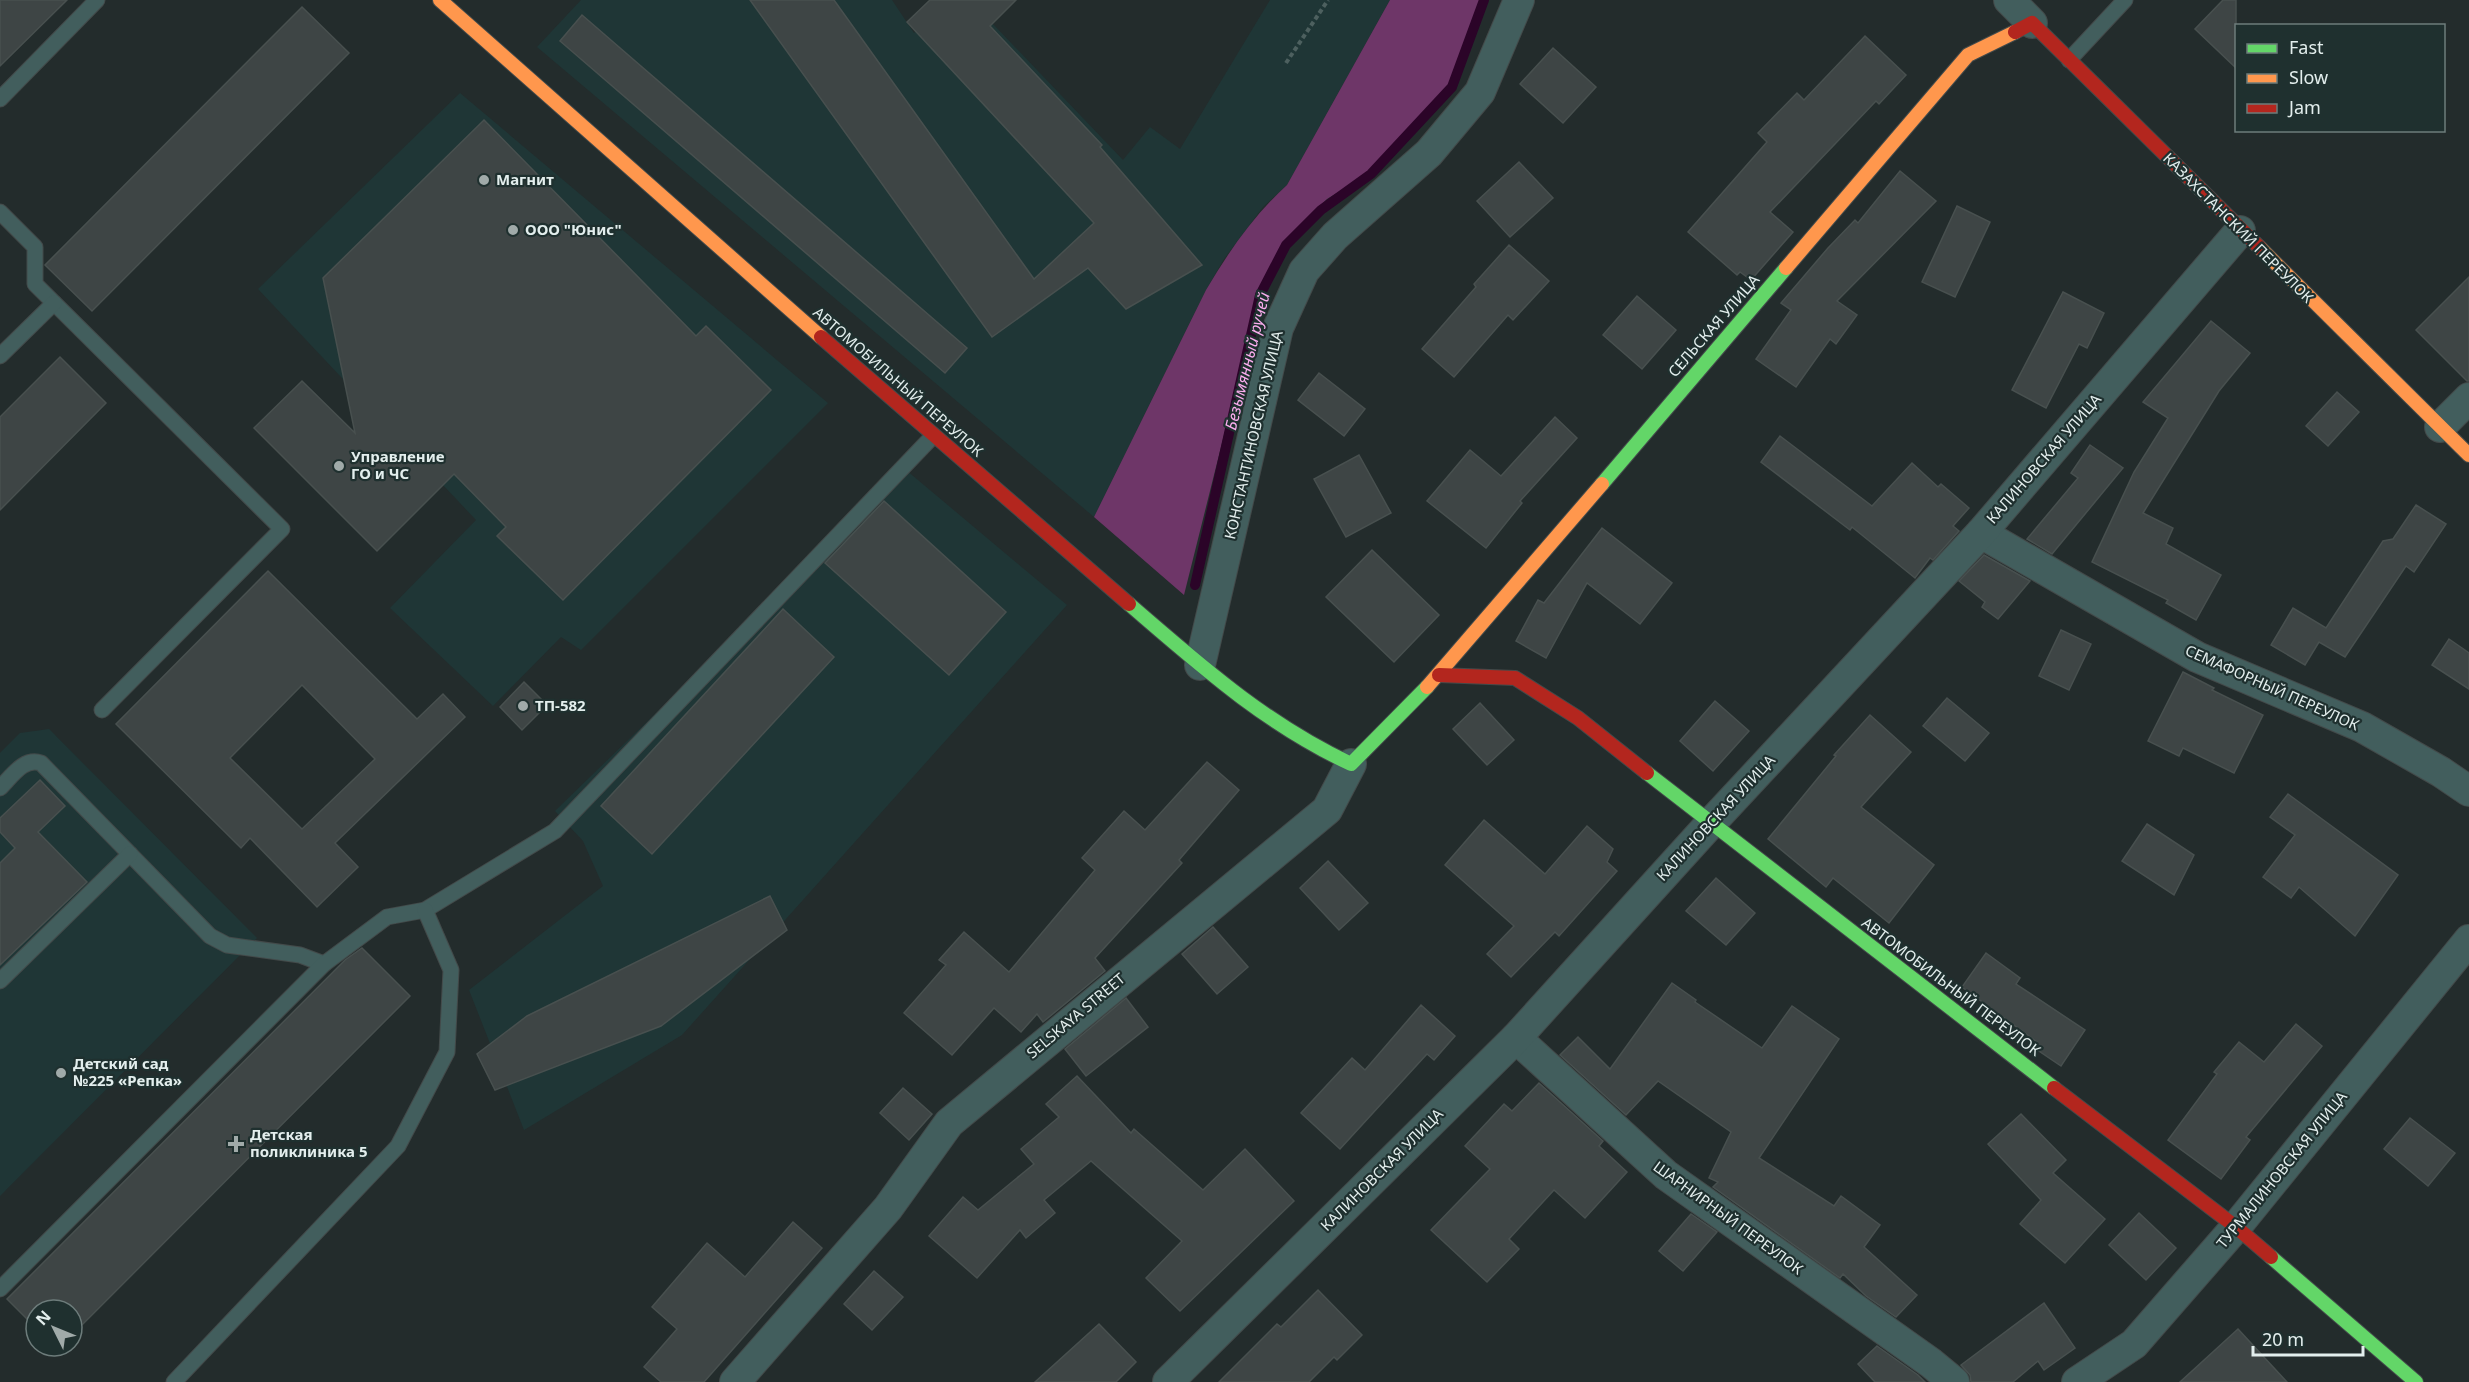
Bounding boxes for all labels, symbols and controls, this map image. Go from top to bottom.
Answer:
legend [2235,24,2445,132]
text: Fast [2289,35,2324,59]
text: Slow [2289,65,2328,89]
text: Jam [2287,95,2321,119]
street label: КАЗАХСТАНСКИЙ ПЕРЕУЛОК [2159,148,2319,307]
place label: Магнит [496,169,554,189]
marker: Магнит [477,173,491,187]
place label: ООО "Юнис" [525,219,622,239]
marker: ООО "Юнис" [506,223,520,237]
street label: СЕЛЬСКАЯ УЛИЦА [1663,269,1764,381]
water label: Безымянный ручей [1219,290,1275,432]
street label: АВТОМОБИЛЬНЫЙ ПЕРЕУЛОК [809,302,988,461]
street label: КОНСТАНТИНОВСКАЯ УЛИЦА [1219,328,1287,541]
street label: КАЛИНОВСКАЯ УЛИЦА [1981,389,2105,527]
place label: Управление ГО и ЧС [351,446,445,483]
marker: Управление ГО и ЧС [332,459,346,473]
street label: СЕМАФОРНЫЙ ПЕРЕУЛОК [2182,640,2363,735]
place label: ТП-582 [535,695,586,715]
marker: ТП-582 [516,699,530,713]
street label: КАЛИНОВСКАЯ УЛИЦА [1652,750,1779,885]
street label: АВТОМОБИЛЬНЫЙ ПЕРЕУЛОК [1858,912,2046,1060]
street label: SELSKAYA STREET [1022,968,1129,1062]
place label: Детский сад №225 «Репка» [73,1053,182,1090]
marker: Детский сад №225 «Репка» [54,1066,68,1080]
street label: ТУРМАЛИНОВСКАЯ УЛИЦА [2212,1086,2351,1252]
street label: КАЛИНОВСКАЯ УЛИЦА [1316,1103,1447,1235]
place label: Детская поликлиника 5 [250,1124,368,1161]
marker: Детская поликлиника 5 [227,1135,245,1153]
street label: ШАРНИРНЫЙ ПЕРЕУЛОК [1650,1156,1808,1279]
north arrow [24,1298,84,1358]
text: N [31,1306,56,1330]
scale bar [2253,1319,2362,1357]
text: 20 m [2262,1327,2304,1351]

